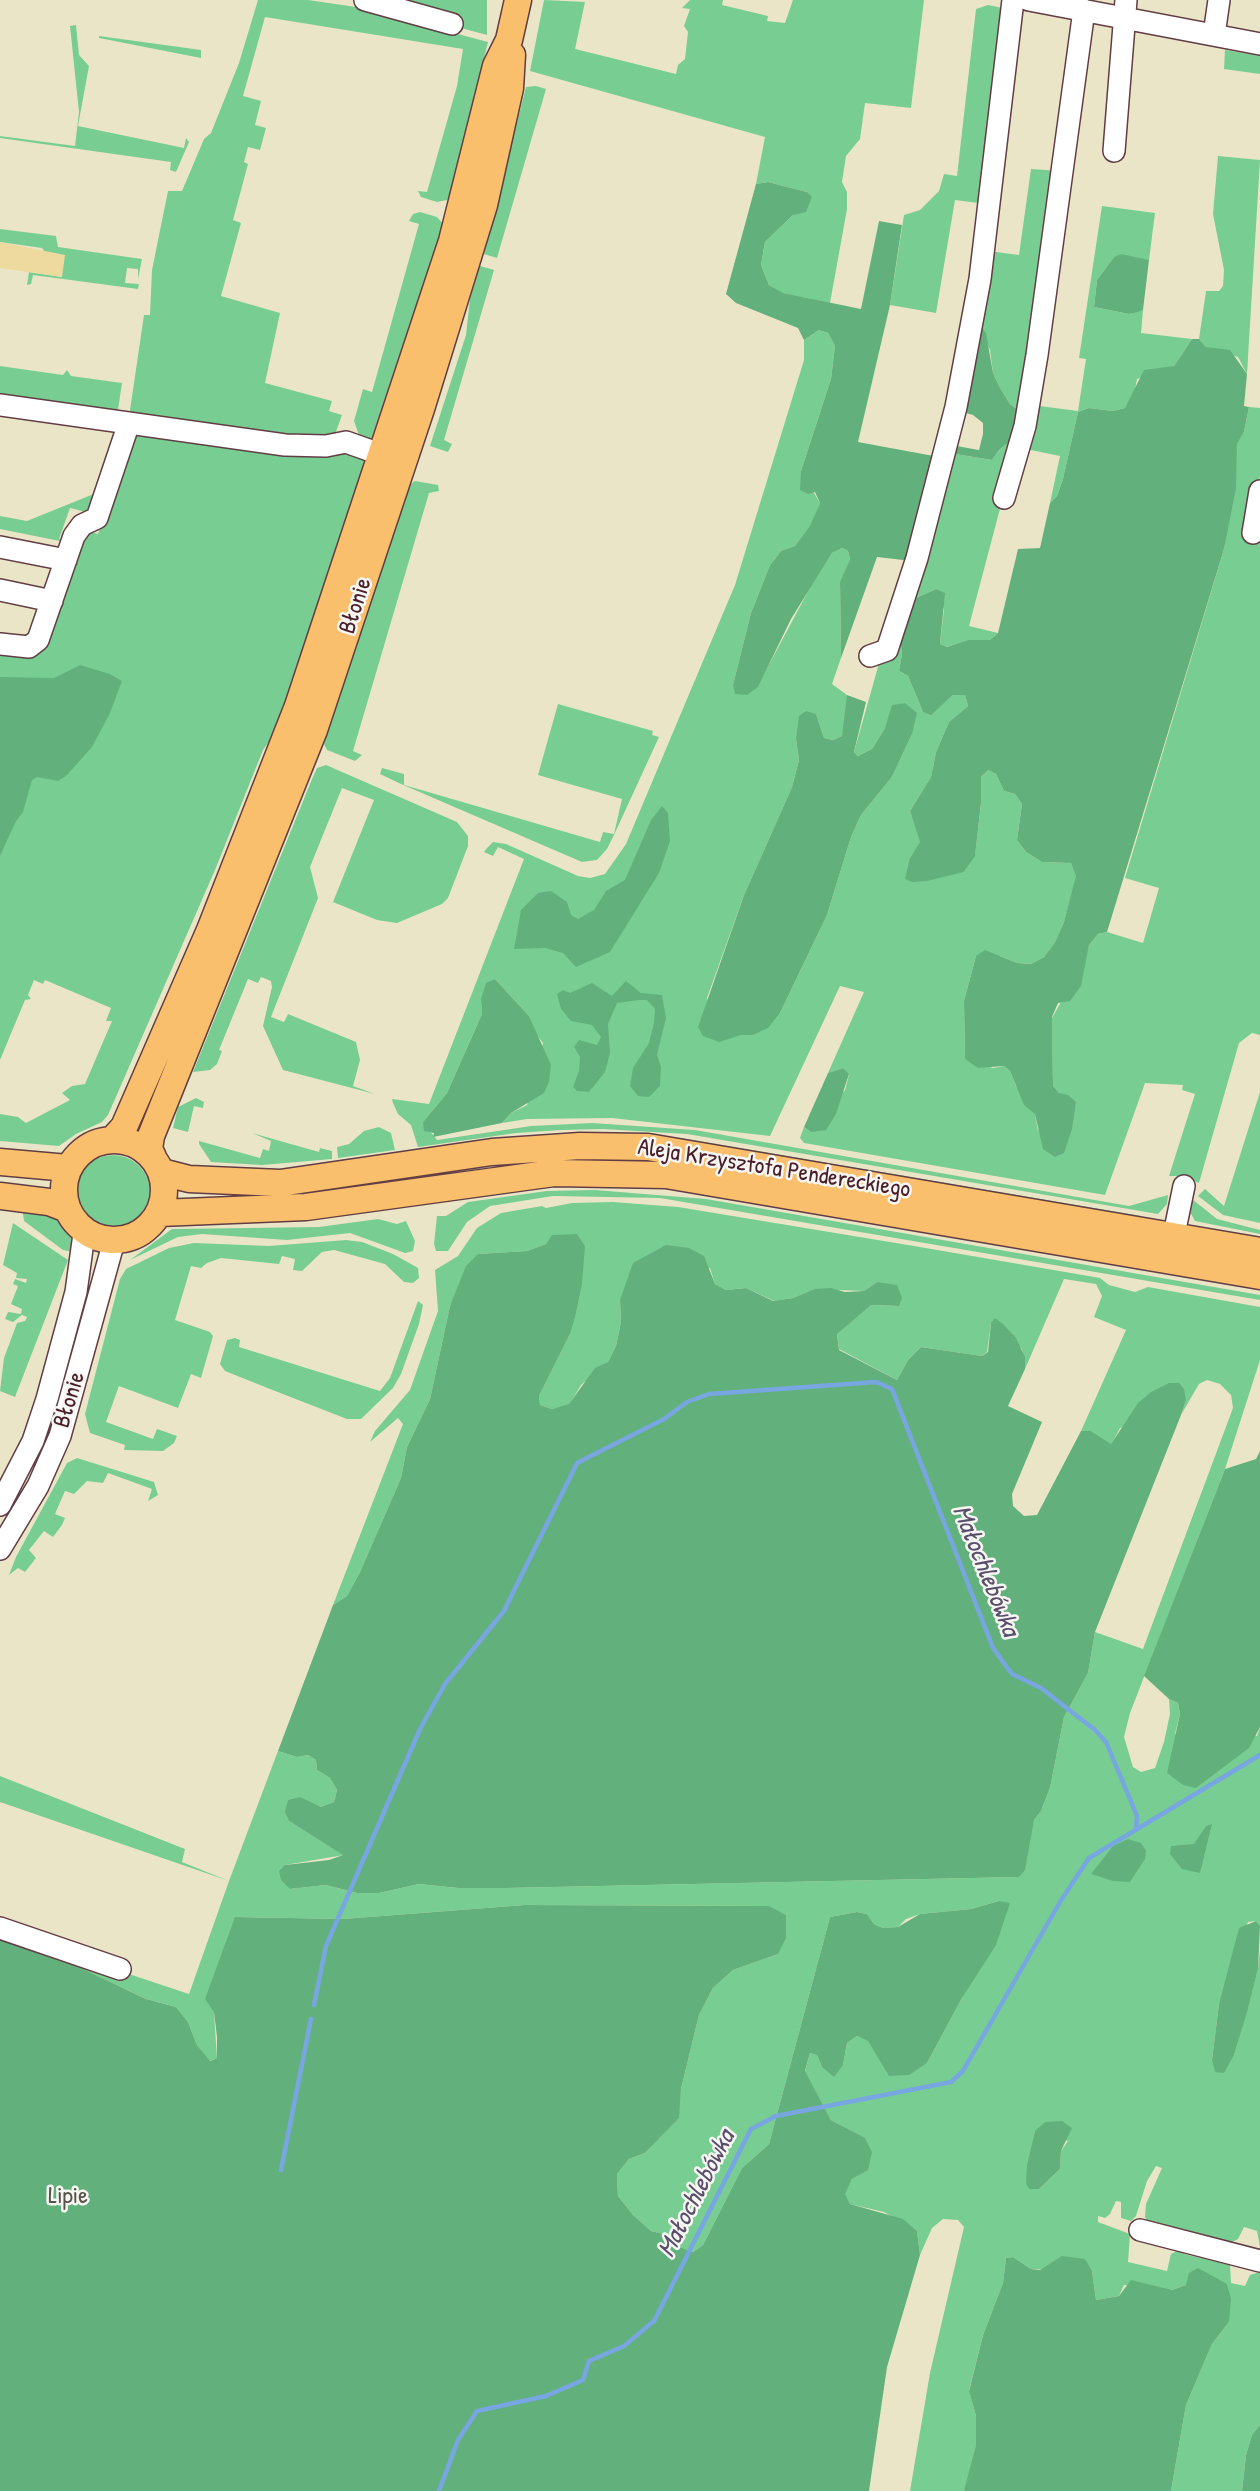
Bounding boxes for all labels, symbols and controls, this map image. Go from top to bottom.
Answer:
street label: Błonie [334,575,378,637]
street label: Aleja Krzysztofa Pendereckiego [636,1133,912,1205]
street label: Błonie [48,1369,92,1431]
water label: Małochlebówka [945,1501,1025,1641]
water label: Małochlebówka [652,2125,742,2263]
park label: Lipie [48,2183,88,2211]

